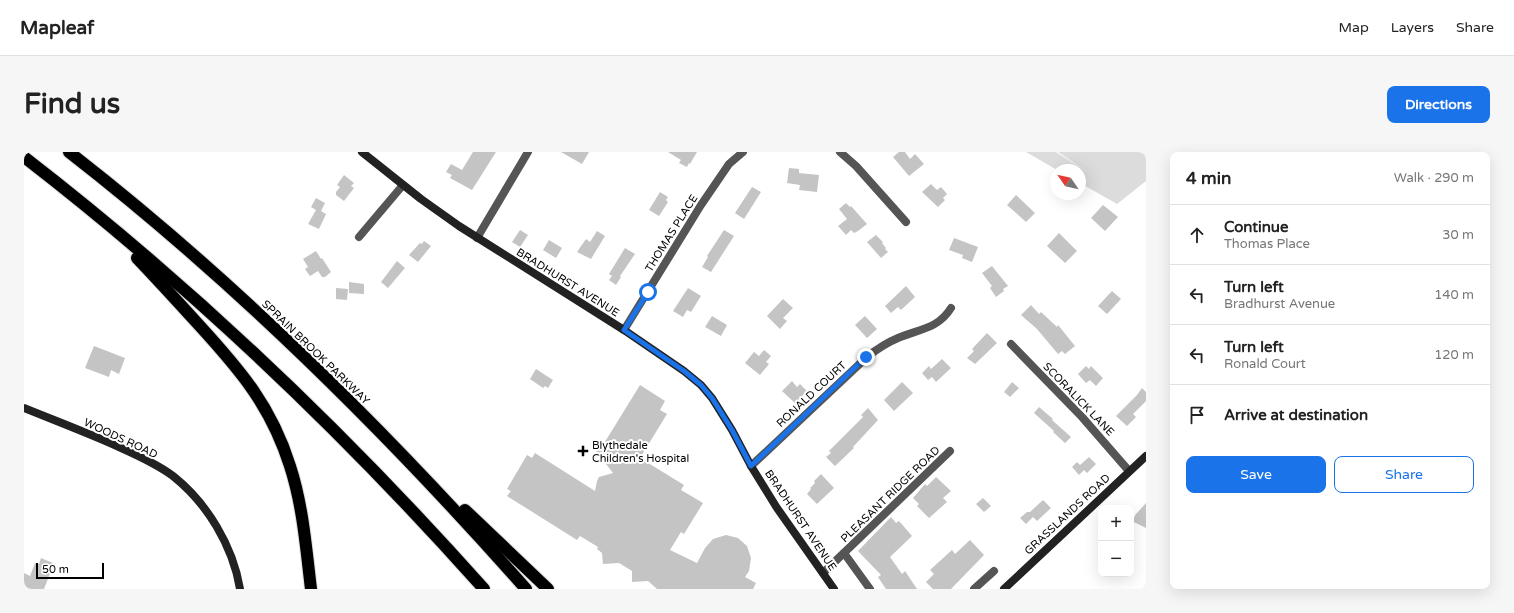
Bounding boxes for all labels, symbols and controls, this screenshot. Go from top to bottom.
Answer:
text: Mapleaf [20,17,94,39]
text: Map [1339,19,1369,36]
text: Layers [1391,19,1434,36]
text: Share [1456,19,1494,36]
button: Directions [1387,86,1490,123]
text: Find us [24,87,120,121]
north arrow [1050,164,1086,200]
text: 4 min [1186,168,1231,189]
text: Walk · 290 m [1394,170,1474,186]
street label: THOMAS PLACE [642,192,700,274]
text: Continue [1224,218,1288,236]
icon: ahead [1186,224,1208,246]
text: 30 m [1442,227,1474,243]
text: Thomas Place [1224,236,1310,252]
street label: BRADHURST AVENUE [514,245,622,319]
text: Turn left [1224,278,1284,296]
route start [639,283,657,301]
icon: left [1186,284,1208,306]
text: 140 m [1434,287,1474,303]
text: Bradhurst Avenue [1224,296,1335,312]
street label: SPRAIN BROOK PARKWAY [259,297,372,407]
text: Turn left [1224,338,1284,356]
icon: left [1186,344,1208,366]
text: 120 m [1434,347,1474,363]
route end [857,348,875,366]
text: Ronald Court [1224,356,1306,372]
street label: RONALD COURT [774,359,849,430]
street label: SCORALICK LANE [1040,360,1117,439]
icon: arrive [1186,404,1208,426]
text: Arrive at destination [1224,406,1368,424]
street label: WOODS ROAD [82,416,160,461]
place label: Blythedale Children's Hospital [592,439,689,465]
street label: PLEASANT RIDGE ROAD [838,444,943,545]
marker: Blythedale Children's Hospital [577,445,589,457]
button: Save [1186,456,1326,493]
button: Share [1334,456,1474,493]
street label: BRADHURST AVENUE [762,467,839,573]
street label: GRASSLANDS ROAD [1022,471,1113,557]
map controls [1098,505,1134,577]
button: + [1098,505,1134,541]
button: − [1098,541,1134,577]
scale bar [36,561,104,580]
text: 50 m [42,563,69,576]

